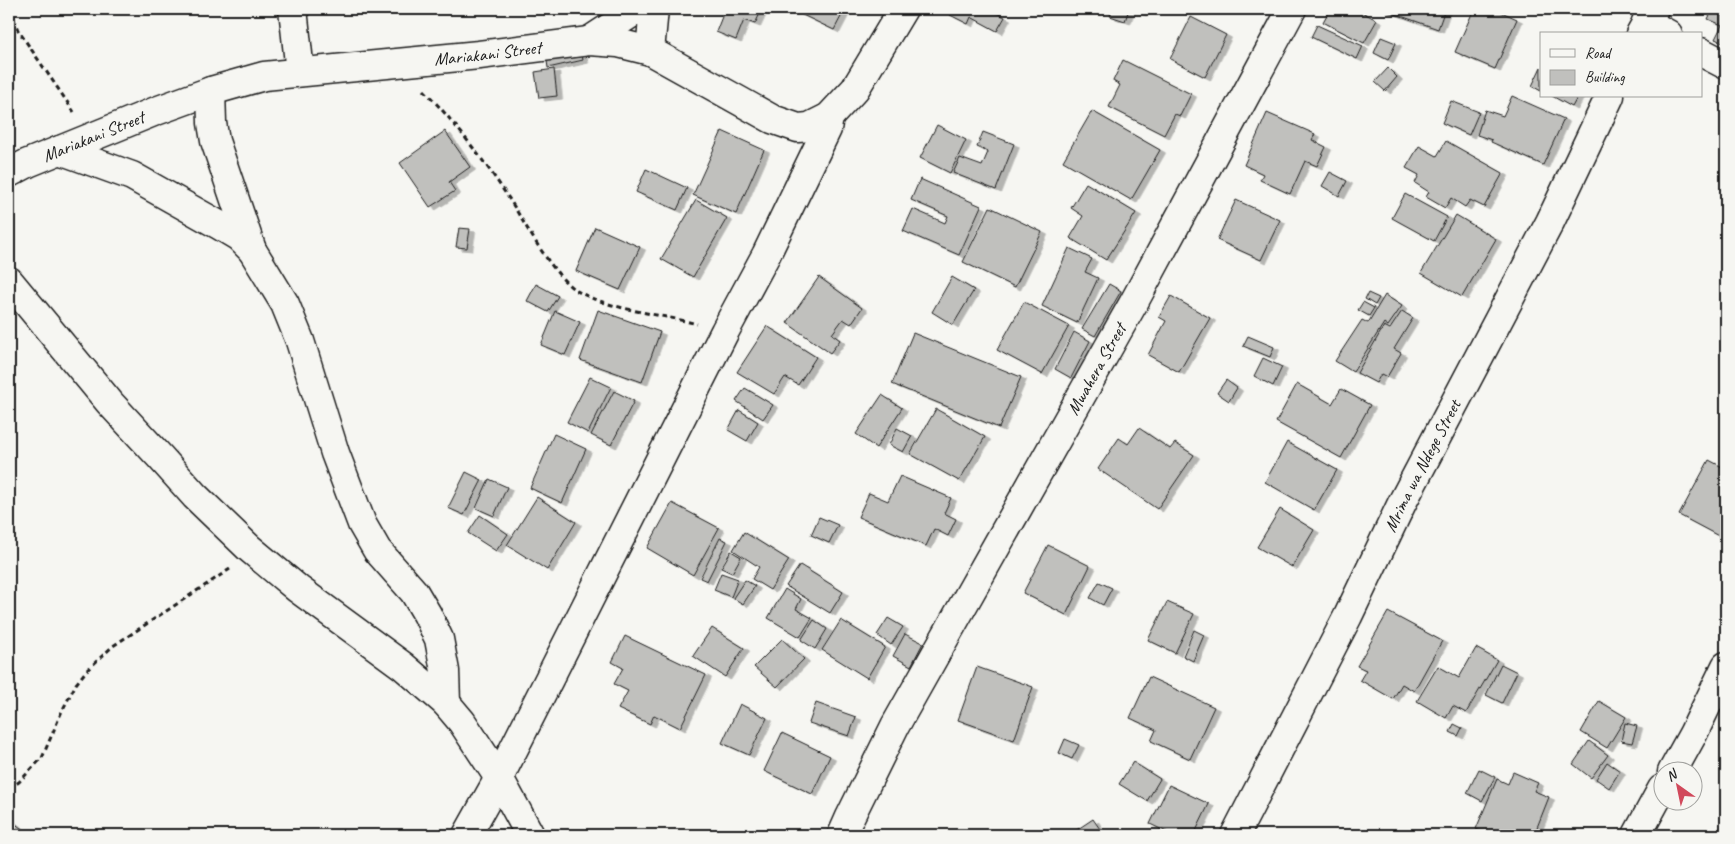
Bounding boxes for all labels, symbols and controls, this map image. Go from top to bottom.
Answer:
legend [1540,32,1702,98]
street label: Mariakani Street [433,36,545,70]
text: Road [1585,44,1612,63]
text: Building [1585,68,1625,87]
street label: Mariakani Street [39,105,150,167]
street label: Mwahera Street [1062,317,1132,419]
street label: Mrima wa Ndege Street [1379,394,1466,535]
north arrow [1652,762,1702,812]
text: N [1663,765,1681,785]

